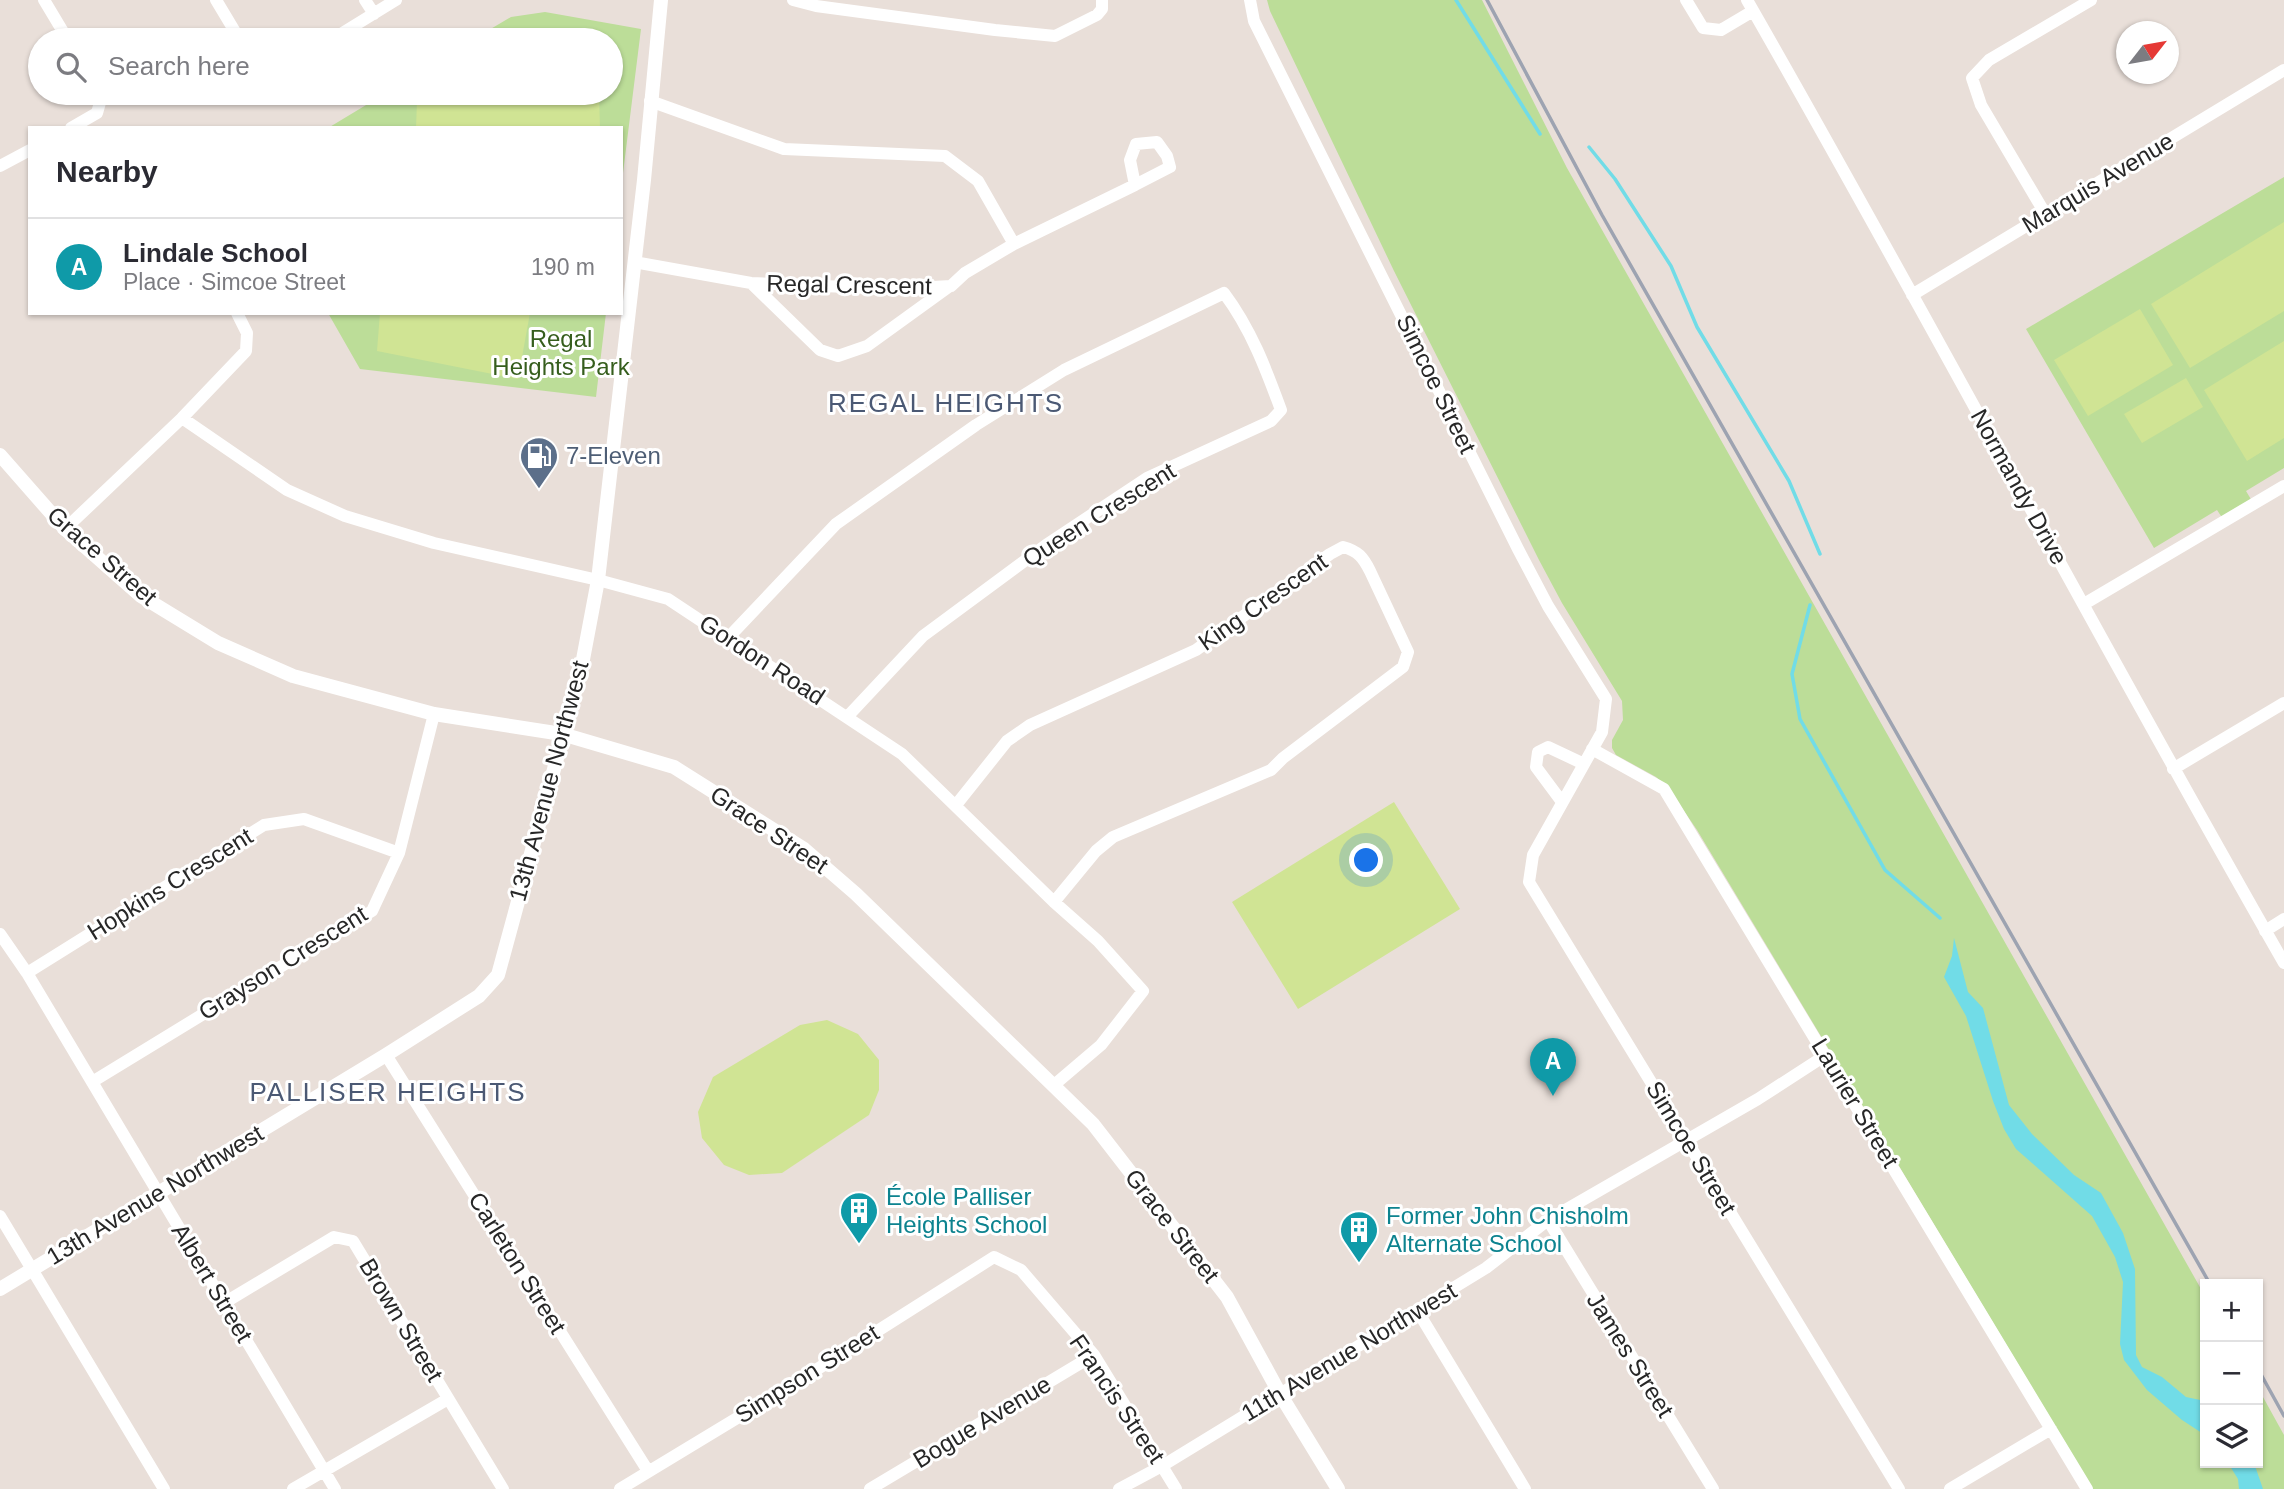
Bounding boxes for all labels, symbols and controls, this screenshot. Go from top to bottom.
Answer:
north arrow [2116,21,2179,84]
search box [28,28,623,105]
icon: search [52,48,90,86]
text: Search here [108,51,250,81]
street label: Marquis Avenue [2017,127,2178,238]
text: Nearby [56,155,158,188]
text: Lindale School [123,238,308,268]
text: A [71,254,87,280]
text: 190 m [531,254,595,280]
text: Place · Simcoe Street [123,269,345,295]
street label: Regal Crescent [766,270,932,299]
street label: Simcoe Street [1391,310,1482,458]
park label: Regal Heights Park [492,325,631,380]
district label: REGAL HEIGHTS [828,388,1064,418]
street label: Normandy Drive [1966,404,2073,569]
fuel station icon: 7-Eleven [518,435,560,490]
place label: 7-Eleven [566,442,661,469]
street label: Queen Crescent [1017,457,1180,572]
street label: Grace Street [42,501,163,611]
street label: King Crescent [1193,547,1332,656]
street label: Gordon Road [694,609,830,710]
street label: 13th Avenue Northwest [503,657,594,904]
street label: Grace Street [705,780,833,879]
street label: Hopkins Crescent [82,822,257,945]
your location [1349,843,1383,877]
street label: Grayson Crescent [194,900,372,1025]
street label: Laurier Street [1806,1033,1905,1172]
pin: A [1530,1038,1576,1096]
street label: Simcoe Street [1641,1076,1742,1220]
district label: PALLISER HEIGHTS [249,1077,527,1107]
street label: 13th Avenue Northwest [42,1119,268,1270]
street label: Grace Street [1120,1164,1225,1288]
place label: École Palliser Heights School [886,1183,1047,1238]
street label: Carleton Street [463,1187,572,1339]
building icon: École Palliser Heights School [838,1190,880,1245]
place label: Former John Chisholm Alternate School [1386,1202,1629,1257]
building icon: Former John Chisholm Alternate School [1338,1209,1380,1264]
street label: Albert Street [167,1219,259,1347]
street label: Brown Street [354,1253,449,1386]
street label: 11th Avenue Northwest [1236,1276,1461,1426]
map controls [2200,1279,2263,1468]
button: + [2200,1279,2263,1342]
street label: James Street [1582,1288,1680,1422]
street label: Simpson Street [730,1318,884,1428]
street label: Francis Street [1064,1329,1171,1468]
button: − [2200,1342,2263,1405]
street label: Bogue Avenue [908,1370,1055,1473]
button: layers [2200,1405,2263,1468]

